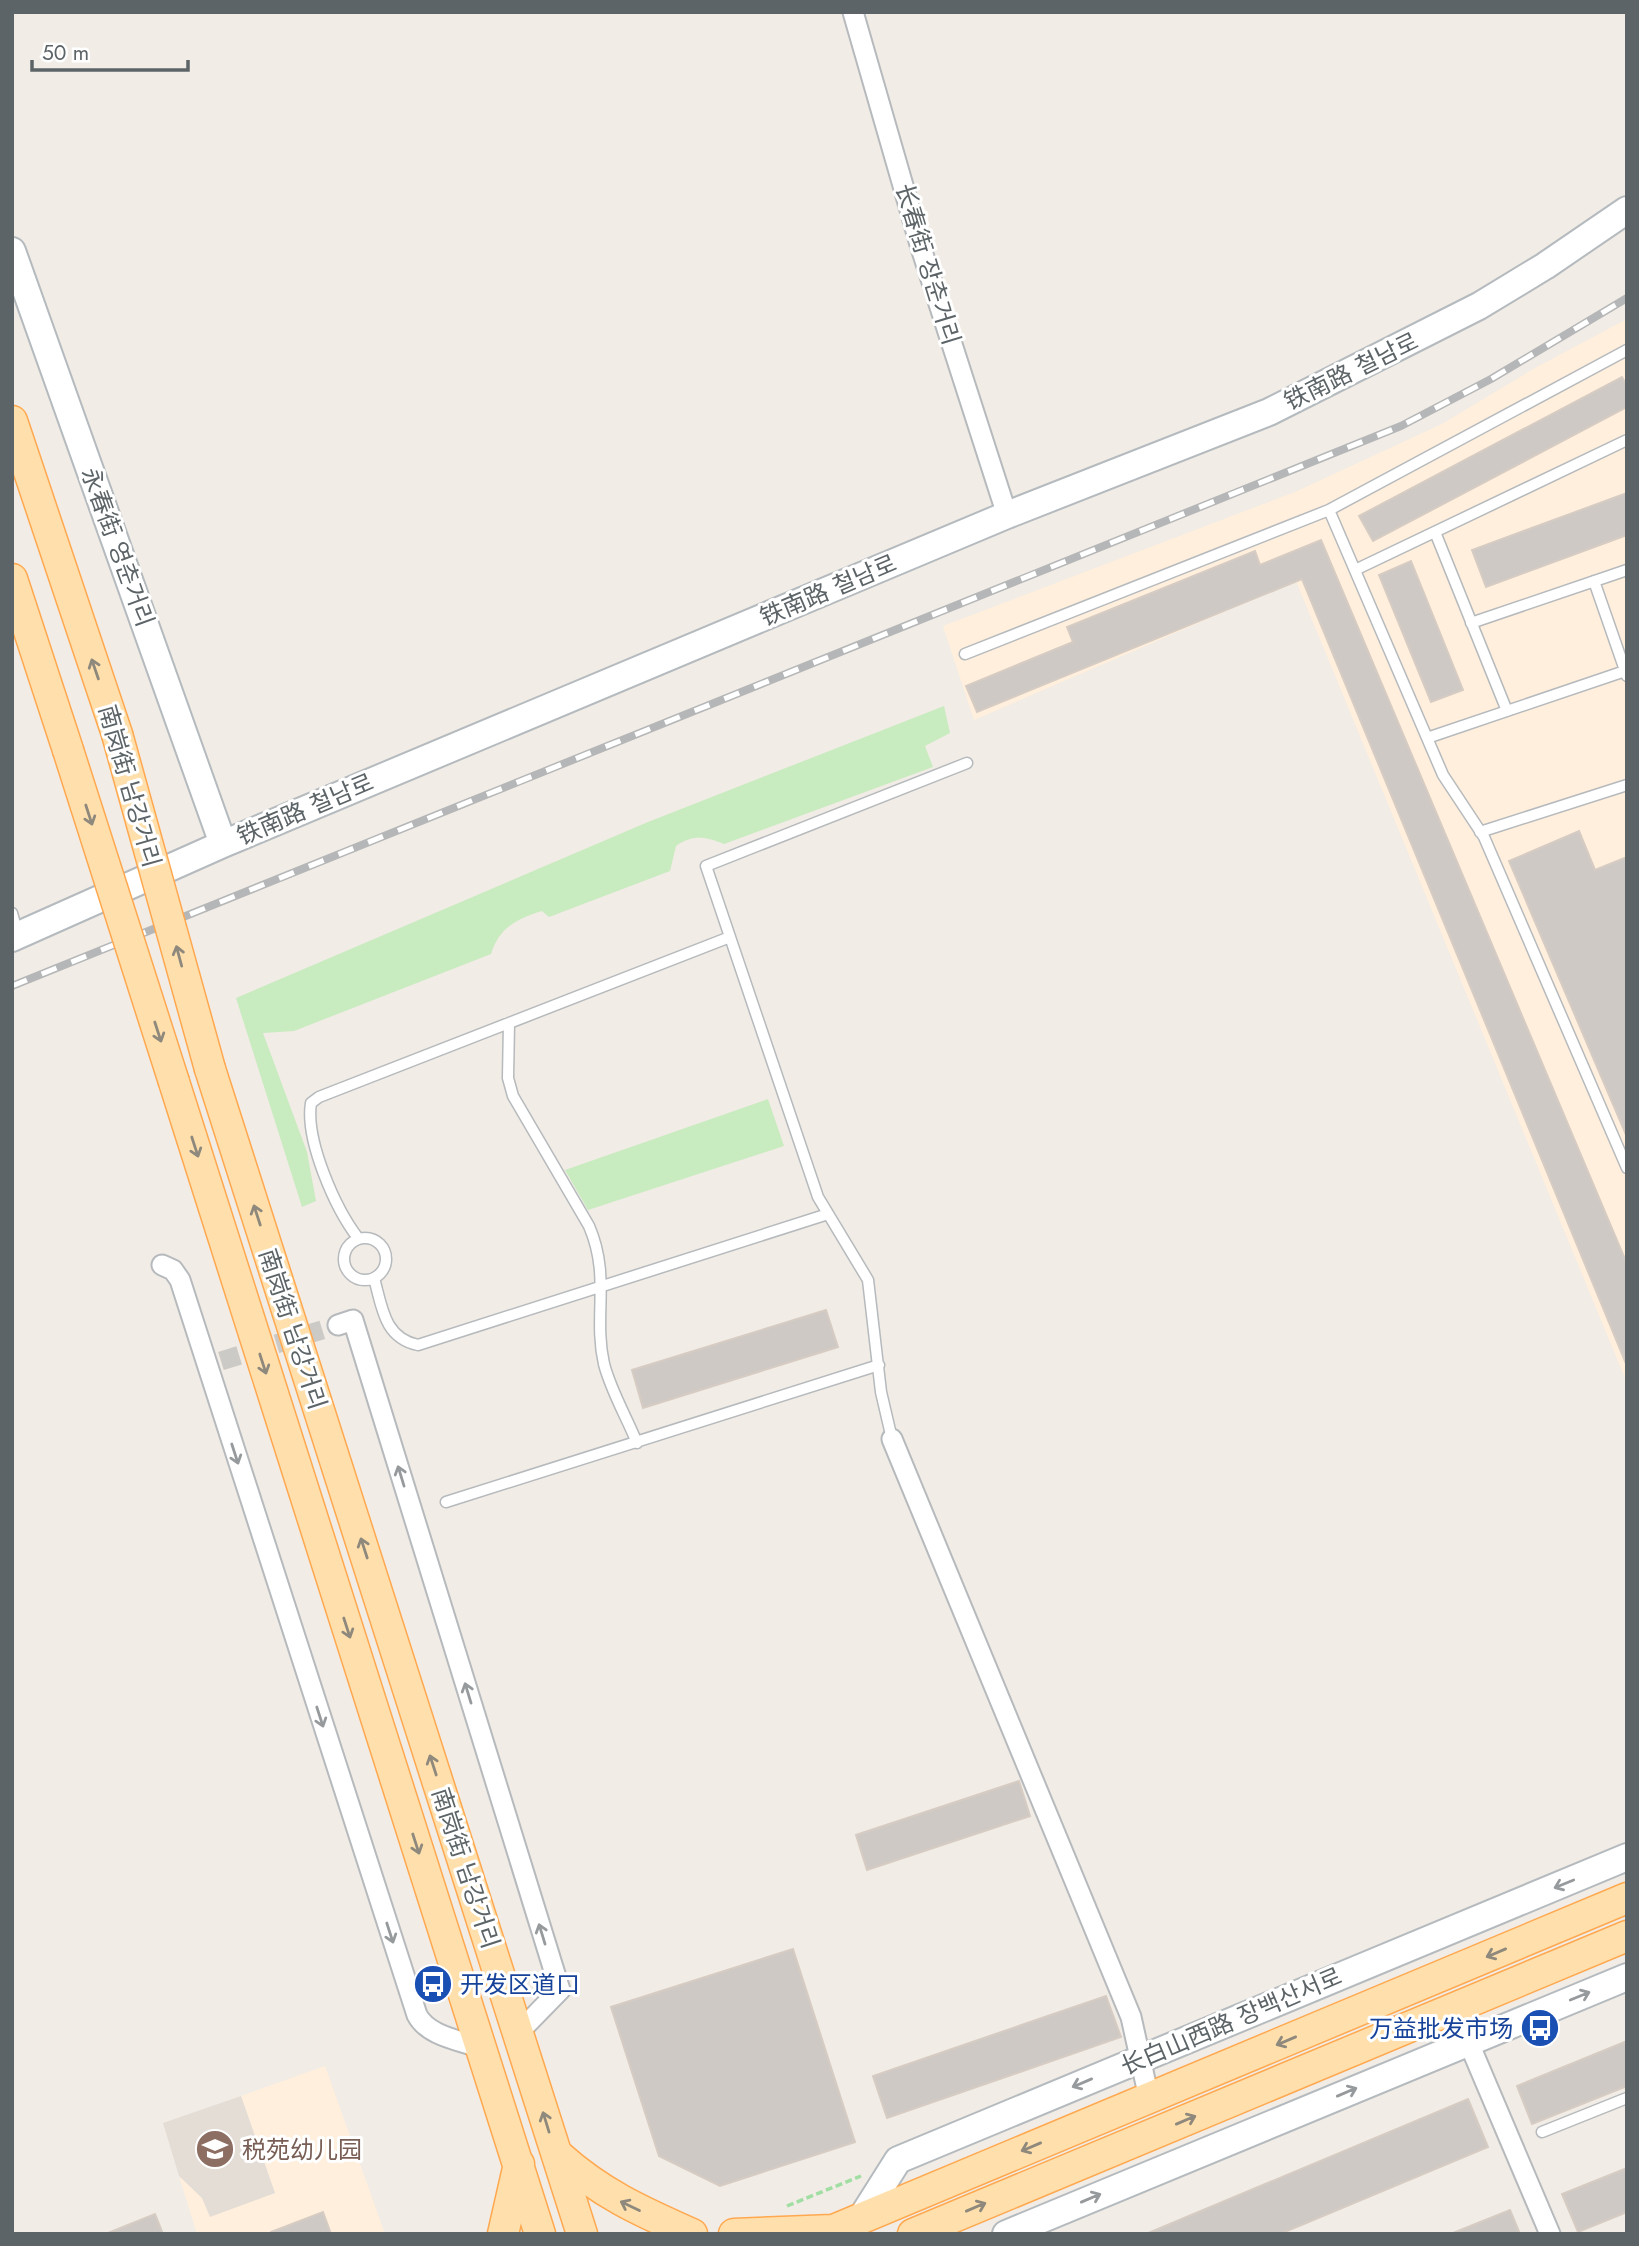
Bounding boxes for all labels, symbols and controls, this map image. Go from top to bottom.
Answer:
scale bar [32,28,187,72]
text: 50 m [42,38,89,68]
street label: 长春街 장춘거리 [887,179,969,349]
street label: 铁南路 철남로 [1278,323,1424,419]
street label: 永春街 영춘거리 [73,462,163,632]
street label: 铁南路 철남로 [754,545,902,635]
one-way arrow [88,659,101,681]
street label: 南岗街 남강거리 [90,701,170,871]
street label: 铁南路 철남로 [231,764,379,854]
one-way arrow [83,804,96,826]
one-way arrow [171,945,184,967]
one-way arrow [153,1020,165,1042]
one-way arrow [189,1136,202,1158]
one-way arrow [250,1204,263,1226]
street label: 南岗街 남강거리 [250,1244,336,1414]
one-way arrow [258,1353,271,1375]
one-way arrow [230,1442,242,1464]
one-way arrow [394,1465,407,1487]
one-way arrow [357,1538,369,1560]
one-way arrow [342,1616,354,1638]
one-way arrow [461,1682,474,1704]
one-way arrow [315,1706,328,1728]
one-way arrow [426,1754,439,1776]
street label: 南岗街 남강거리 [423,1783,509,1953]
one-way arrow [411,1833,423,1855]
one-way arrow [1553,1878,1575,1891]
one-way arrow [385,1922,398,1944]
one-way arrow [535,1923,548,1945]
one-way arrow [1486,1947,1507,1960]
street label: 长白山西路 장백산서로 [1115,1958,1347,2084]
bus stop icon: 开发区道口 [412,1963,454,2005]
place label: 开发区道口 [460,1967,580,2002]
one-way arrow [1568,1989,1590,2002]
bus stop icon: 万益批发市场 [1519,2007,1561,2049]
place label: 万益批发市场 [1369,2011,1513,2046]
one-way arrow [1276,2035,1297,2048]
one-way arrow [1072,2078,1093,2091]
one-way arrow [1335,2085,1357,2098]
one-way arrow [539,2111,552,2133]
one-way arrow [1175,2113,1196,2126]
school or university icon: 税苑幼儿园 [194,2128,236,2170]
place label: 税苑幼儿园 [242,2132,362,2167]
one-way arrow [1021,2141,1042,2154]
one-way arrow [1080,2191,1102,2204]
one-way arrow [620,2199,641,2213]
one-way arrow [965,2200,986,2213]

